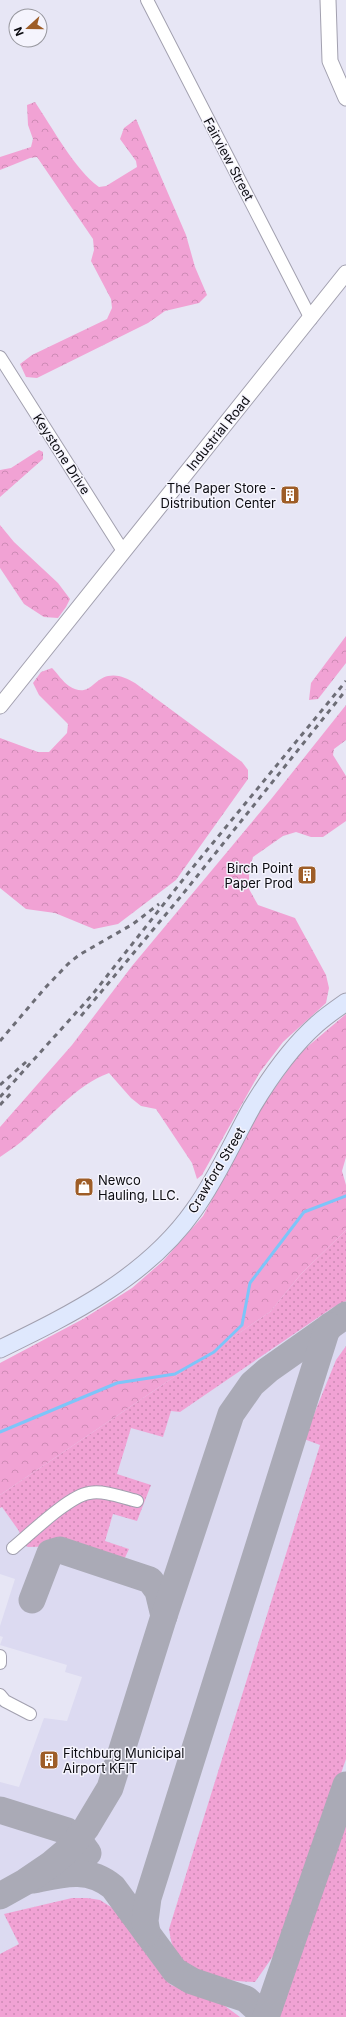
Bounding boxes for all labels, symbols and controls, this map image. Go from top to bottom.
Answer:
north arrow [8,8,48,48]
text: N [11,25,27,38]
street label: Fairview Street [200,115,258,203]
street label: Industrial Road [183,392,253,474]
street label: Keystone Drive [30,411,94,497]
place label: The Paper Store - Distribution Center [161,480,276,511]
building icon: The Paper Store - Distribution Center [279,484,301,506]
place label: Birch Point Paper Prod [225,860,293,891]
building icon: Birch Point Paper Prod [296,864,318,886]
street label: Crawford Street [184,1124,248,1216]
place label: Newco Hauling, LLC. [98,1172,180,1203]
shop icon: Newco Hauling, LLC. [73,1176,95,1198]
place label: Fitchburg Municipal Airport KFIT [63,1745,184,1776]
building icon: Fitchburg Municipal Airport KFIT [38,1749,60,1771]

